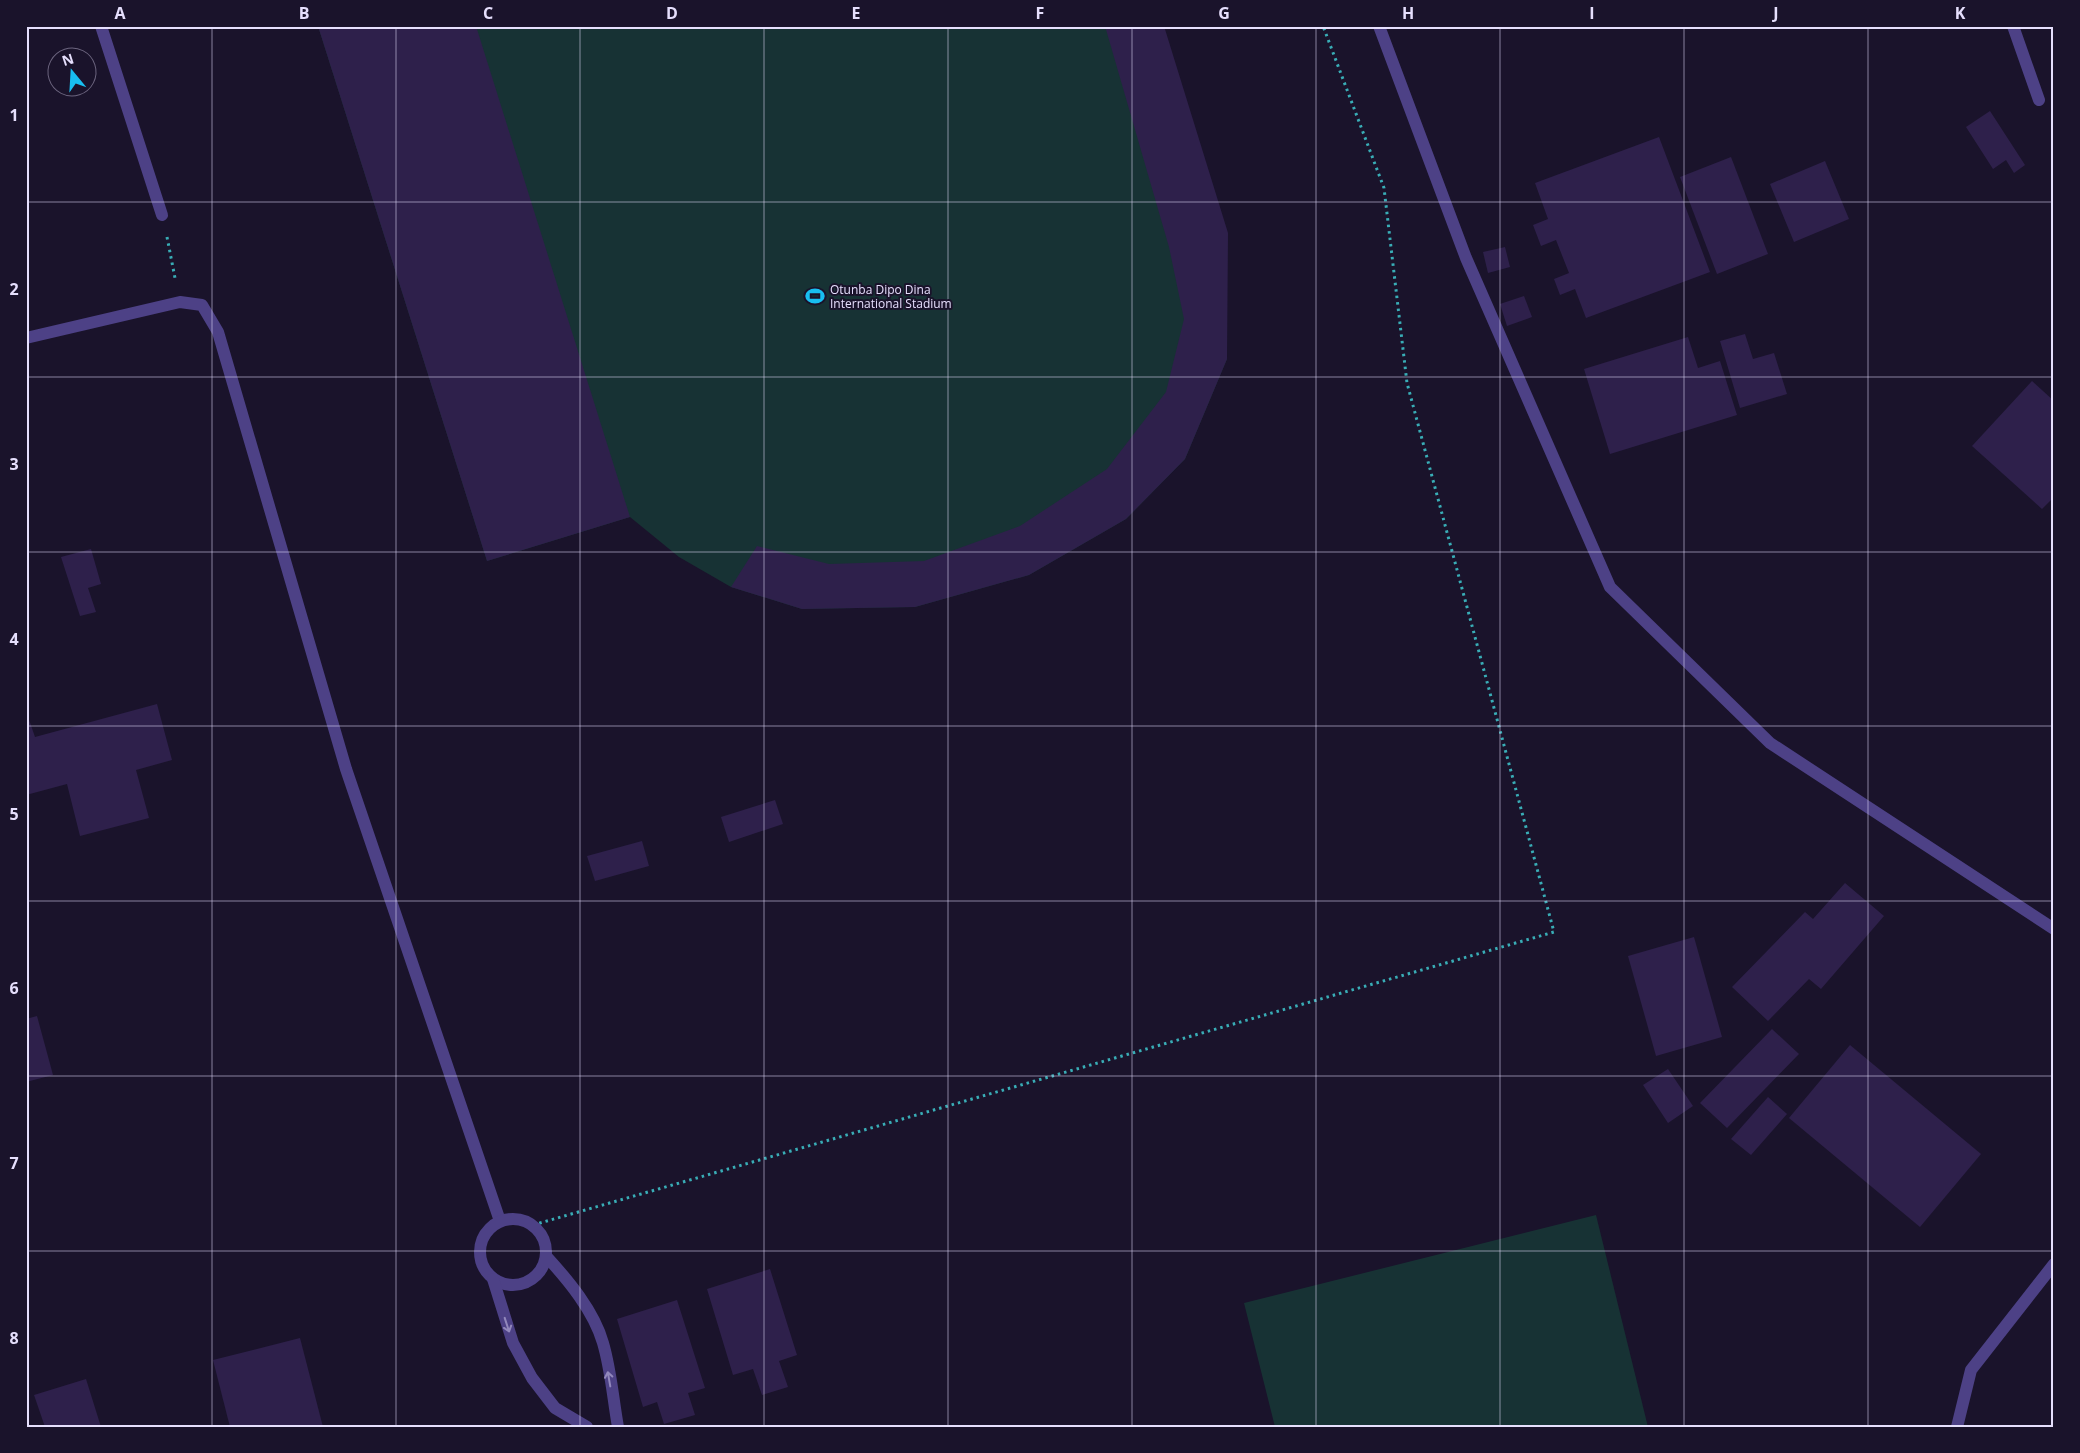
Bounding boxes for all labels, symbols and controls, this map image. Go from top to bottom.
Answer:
text: A [114,2,126,24]
text: B [299,2,309,24]
text: C [483,2,493,24]
text: D [666,2,678,24]
text: E [852,2,861,24]
text: F [1036,2,1044,24]
text: G [1218,2,1230,24]
text: H [1402,2,1414,24]
text: I [1589,2,1595,24]
text: J [1771,2,1779,24]
text: K [1955,2,1966,24]
north arrow [48,48,98,98]
text: N [59,48,76,70]
text: 1 [9,104,19,126]
text: 2 [9,278,19,300]
place label: Otunba Dipo Dina International Stadium [830,281,952,312]
sports icon: Otunba Dipo Dina International Stadium [804,285,826,307]
text: 3 [9,453,19,475]
text: 4 [9,628,19,650]
text: 5 [9,803,19,825]
text: 6 [9,977,19,999]
text: 7 [9,1152,19,1174]
one-way arrow [503,1317,513,1333]
text: 8 [9,1327,19,1349]
one-way arrow [604,1371,614,1387]

